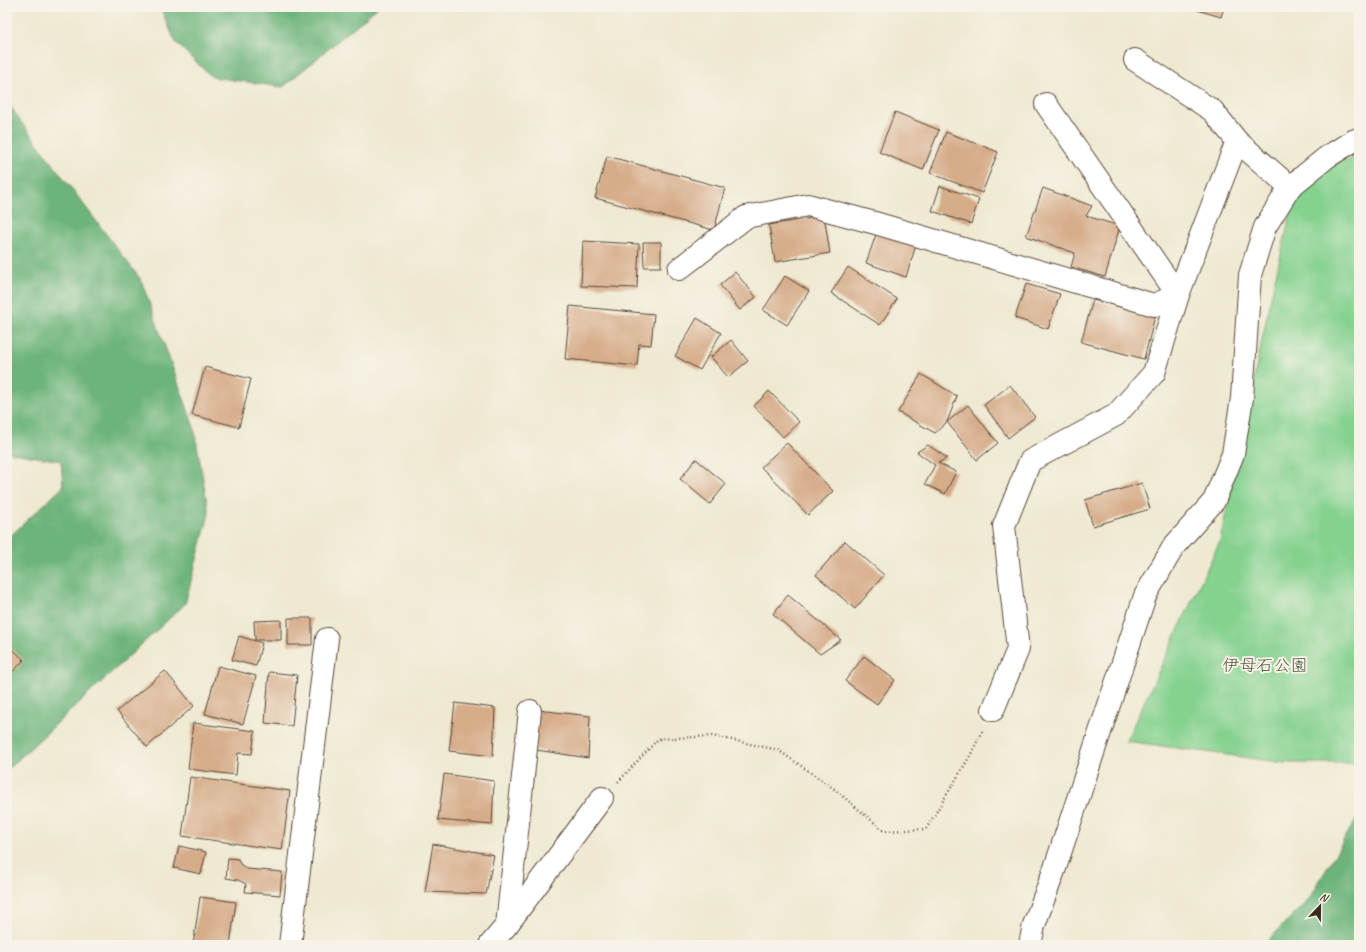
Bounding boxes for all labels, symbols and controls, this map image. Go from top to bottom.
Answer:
park label: 伊母石公園 [1223,655,1308,676]
north arrow [1300,886,1340,926]
text: N [1318,889,1332,905]

